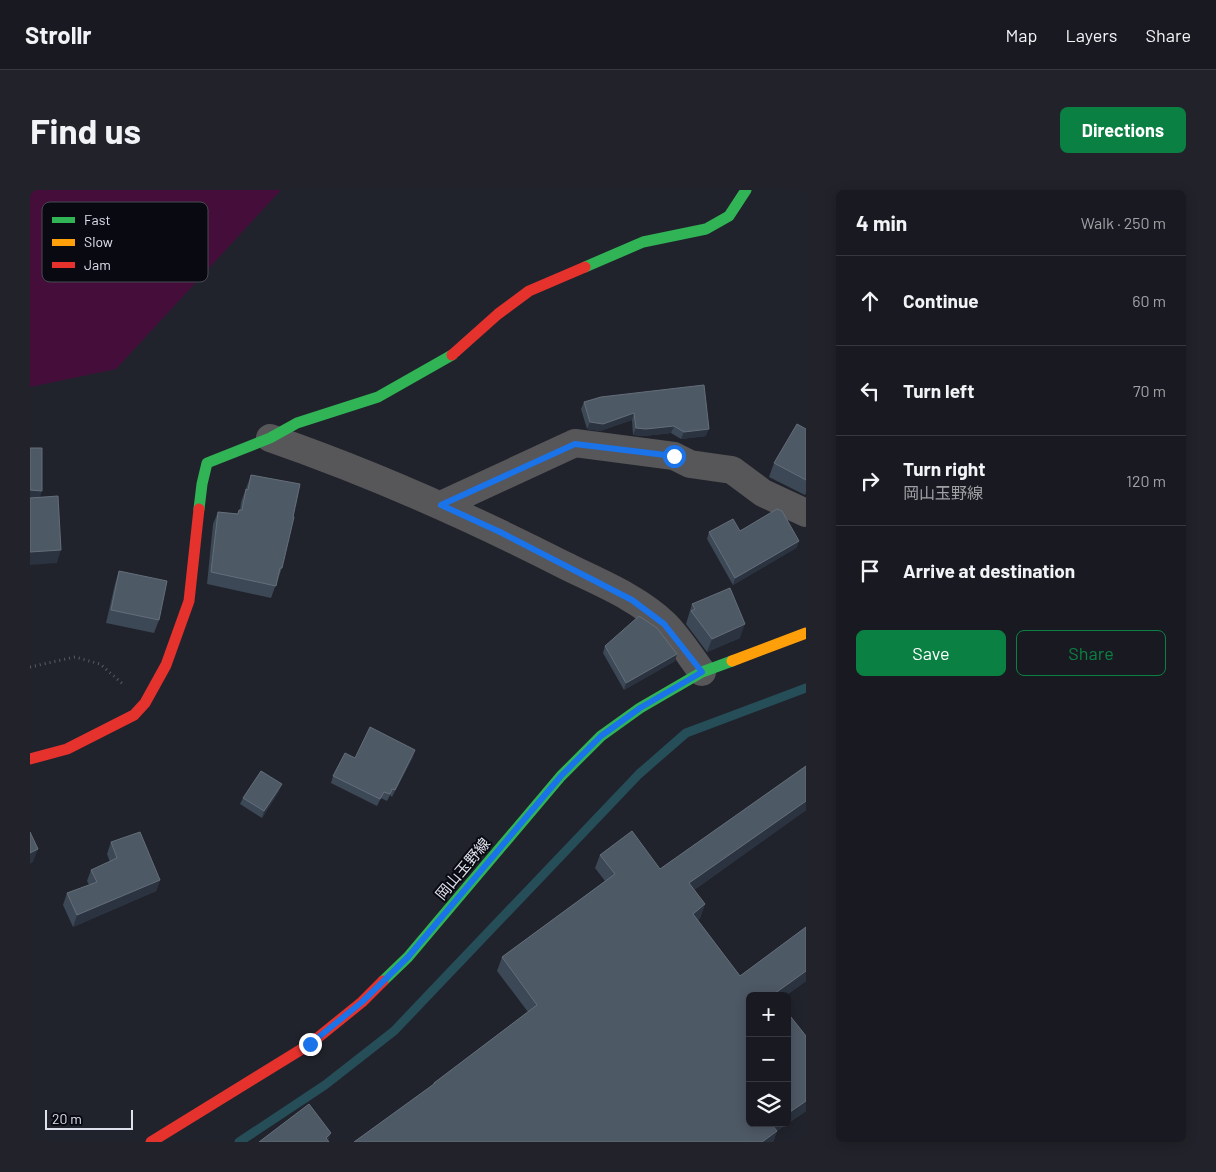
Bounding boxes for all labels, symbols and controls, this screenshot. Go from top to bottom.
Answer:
text: Strollr [25,20,92,49]
text: Map [1005,24,1037,46]
text: Layers [1065,24,1118,46]
text: Share [1146,24,1191,46]
button: Directions [1060,107,1186,153]
text: Find us [30,109,141,151]
legend [42,202,208,282]
text: 4 min [856,210,907,235]
text: Fast [84,211,110,228]
text: Walk · 250 m [1081,213,1166,232]
text: Slow [84,233,113,250]
text: Jam [84,256,111,273]
icon: ahead [856,287,884,315]
text: Continue [903,289,979,312]
text: 60 m [1132,291,1166,310]
icon: left [856,377,884,405]
text: Turn left [903,379,974,402]
text: 70 m [1133,381,1166,400]
route start [663,445,686,468]
text: Turn right [903,457,985,480]
icon: right [856,467,884,495]
text: 120 m [1126,471,1166,490]
text: 岡山玉野線 [903,483,983,502]
icon: arrive [856,557,884,585]
text: Arrive at destination [903,559,1075,582]
button: Save [856,630,1006,676]
button: Share [1016,630,1166,676]
street label: 岡山玉野線 [431,834,493,903]
map controls [746,992,791,1127]
button: + [746,992,791,1037]
route end [299,1033,322,1056]
button: − [746,1037,791,1082]
button: layers [746,1082,791,1127]
scale bar [45,1107,132,1130]
text: 20 m [52,1110,82,1127]

